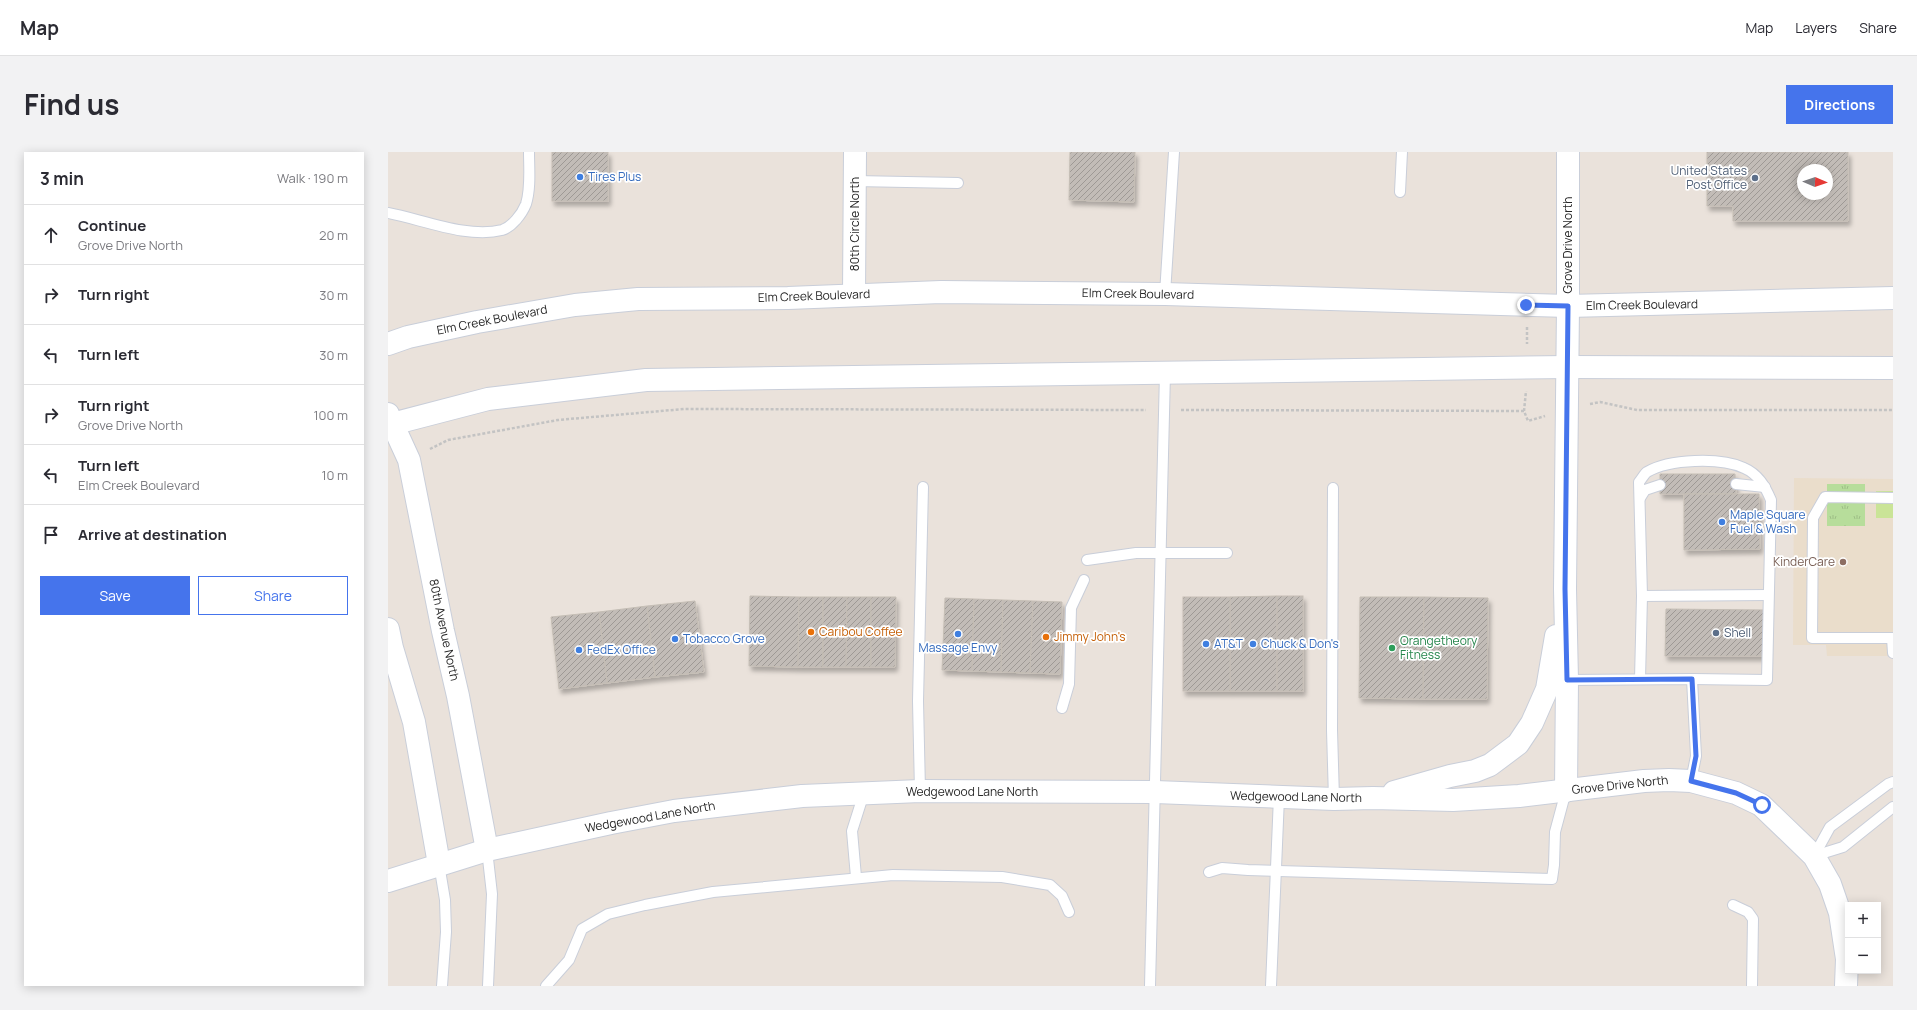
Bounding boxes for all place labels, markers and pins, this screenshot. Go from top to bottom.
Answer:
place label: United States Post Office [1671,162,1747,193]
place label: Tires Plus [588,168,641,185]
marker: Tires Plus [575,172,585,182]
marker: United States Post Office [1750,173,1760,183]
place label: Maple Square Fuel & Wash [1730,506,1806,537]
marker: Maple Square Fuel & Wash [1717,517,1727,527]
place label: KinderCare [1773,553,1835,570]
marker: KinderCare [1838,557,1848,567]
place label: Caribou Coffee [819,623,903,640]
place label: Shell [1724,624,1751,641]
marker: Caribou Coffee [806,627,816,637]
place label: Jimmy John's [1054,628,1126,645]
marker: Shell [1711,628,1721,638]
marker: Massage Envy [953,629,963,639]
place label: Tobacco Grove [683,630,765,647]
marker: Jimmy John's [1041,632,1051,642]
place label: Orangetheory Fitness [1400,632,1478,663]
marker: Tobacco Grove [670,634,680,644]
place label: AT&T [1214,635,1244,652]
place label: Chuck & Don's [1261,635,1339,652]
place label: Massage Envy [919,639,998,656]
marker: AT&T [1201,639,1211,649]
marker: Chuck & Don's [1248,639,1258,649]
place label: FedEx Office [587,641,656,658]
marker: Orangetheory Fitness [1387,643,1397,653]
marker: FedEx Office [574,645,584,655]

